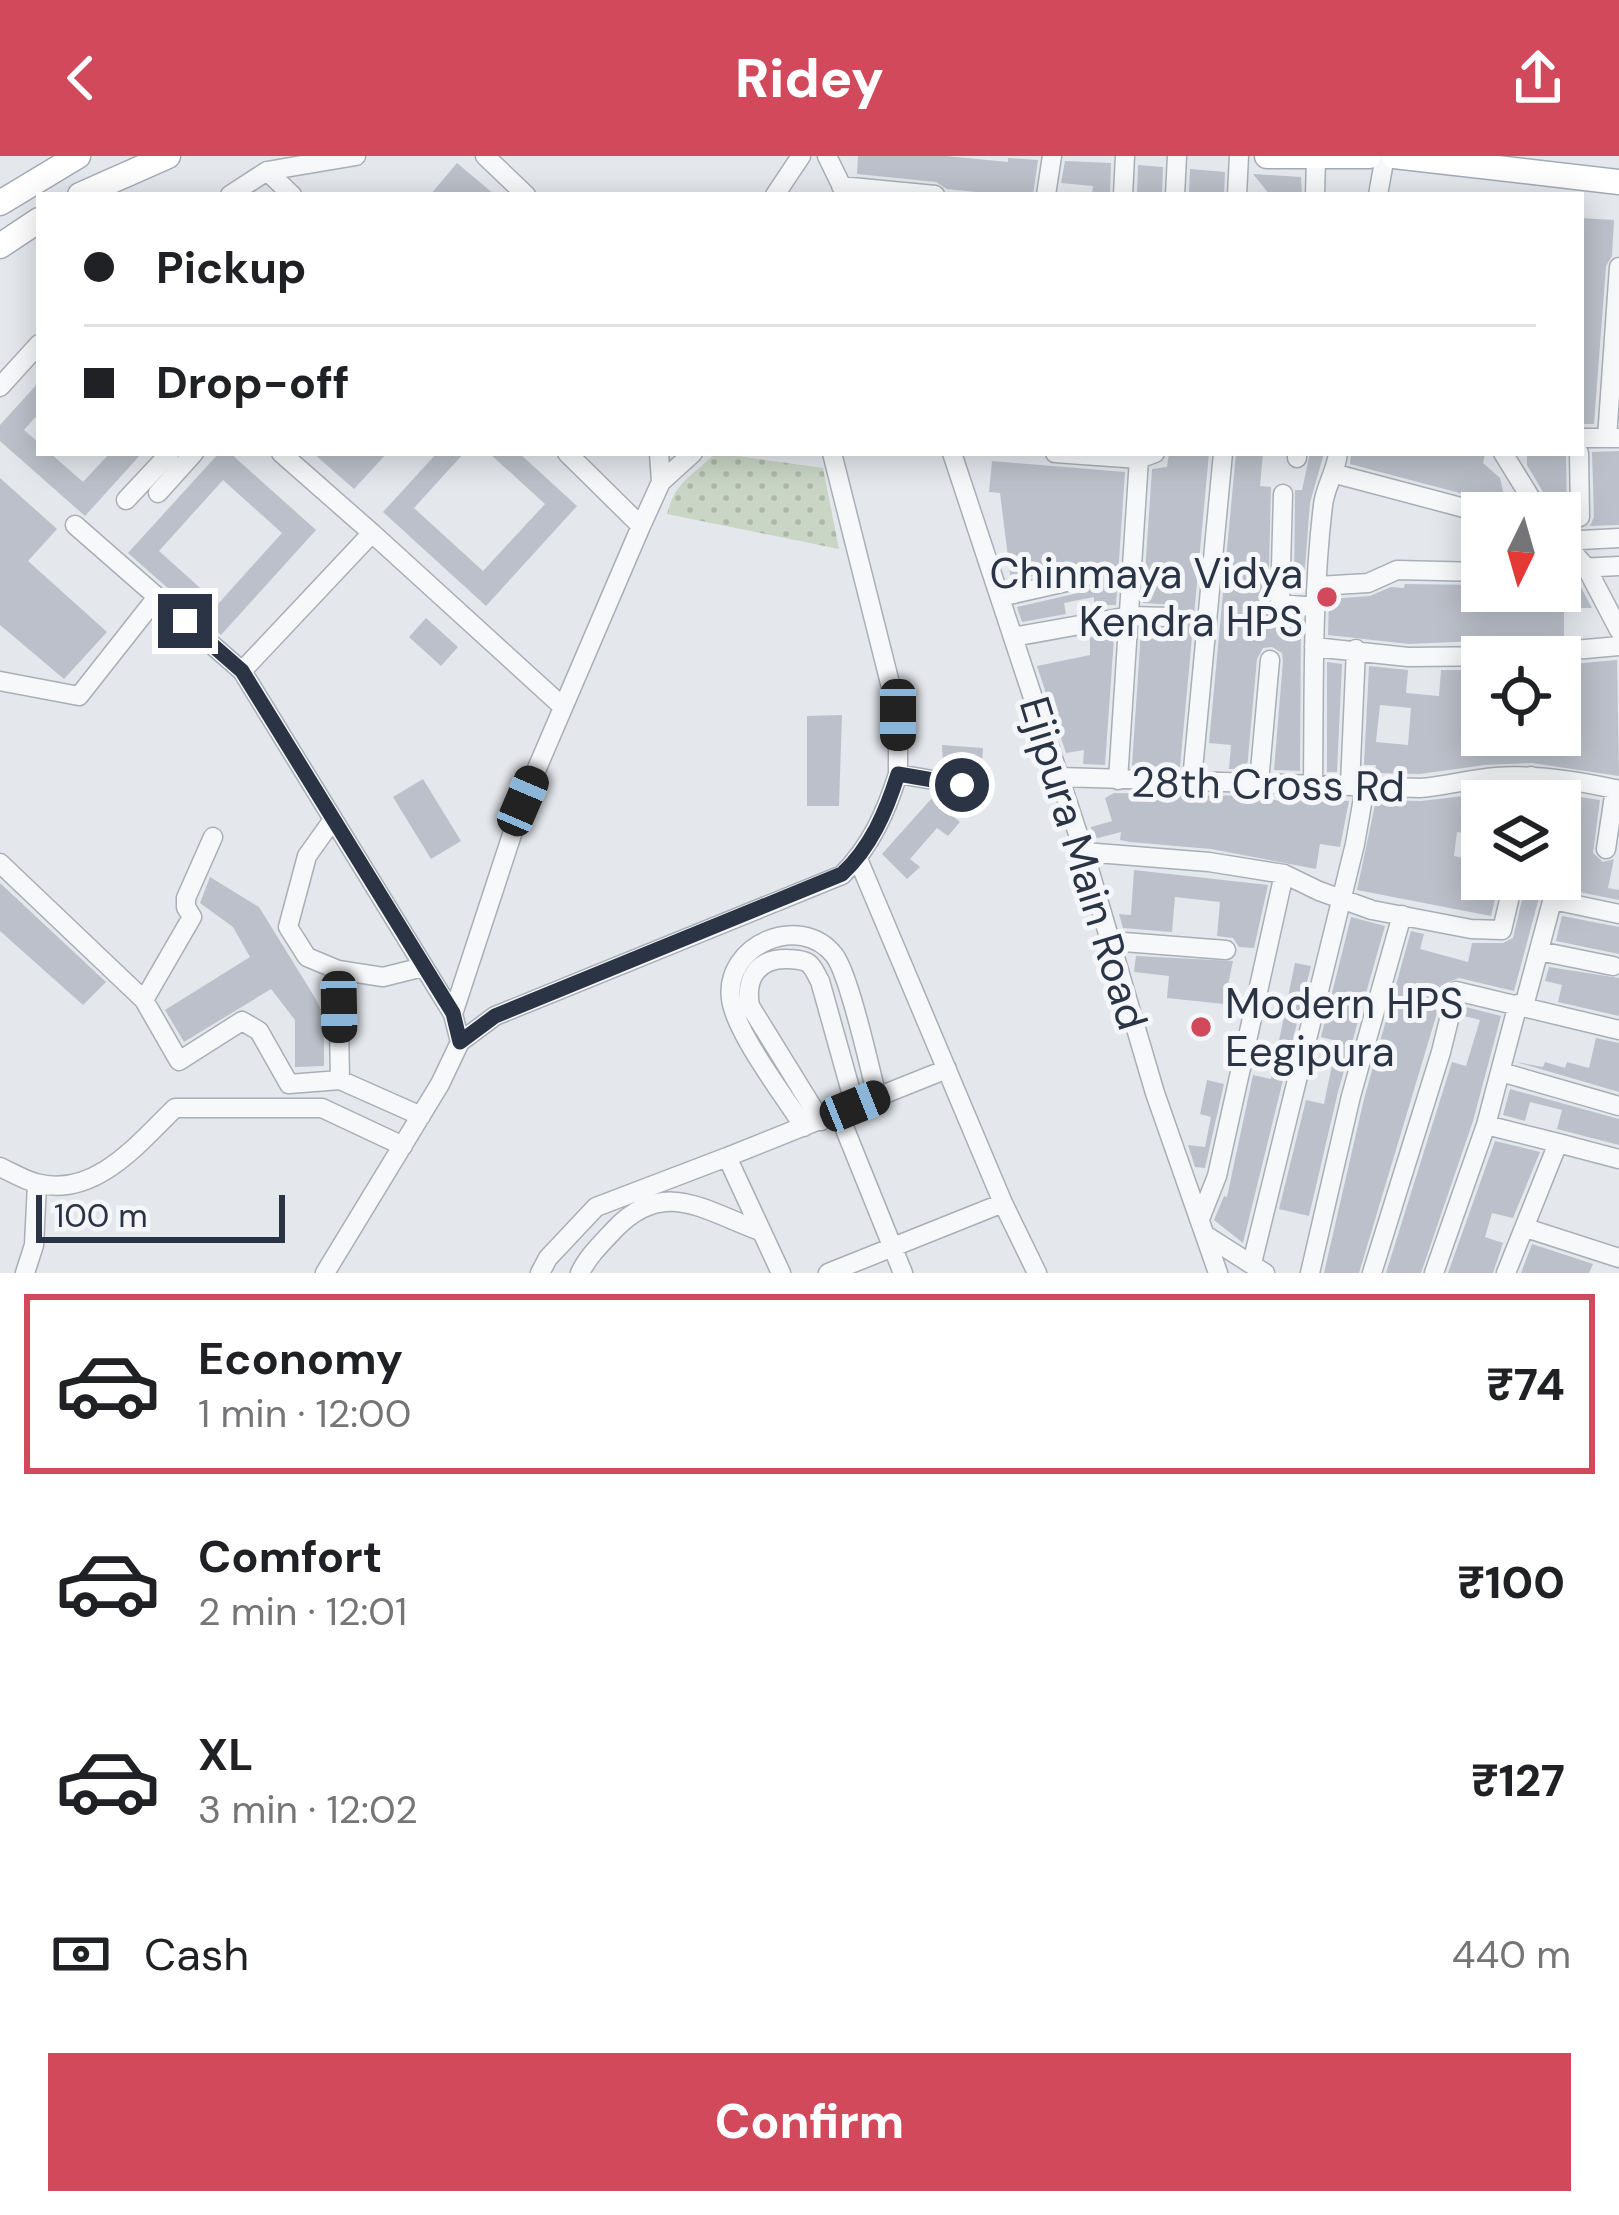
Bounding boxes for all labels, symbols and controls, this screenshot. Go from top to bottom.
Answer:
text: Ridey [735,43,884,114]
icon: back [48,45,114,111]
icon: share [1505,45,1571,111]
text: Pickup [156,238,306,297]
text: Drop-off [156,353,350,412]
north arrow [1461,492,1581,612]
map controls [1461,492,1581,900]
place label: Chinmaya Vidya Kendra HPS [989,546,1303,649]
marker: Chinmaya Vidya Kendra HPS [1314,584,1340,610]
route end [158,594,212,648]
button: locate [1461,636,1581,756]
car [880,679,916,751]
street label: Ejipura Main Road [1007,690,1160,1036]
street label: 28th Cross Rd [1131,755,1405,814]
route start [935,758,989,812]
car [492,761,554,841]
button: layers [1461,780,1581,900]
car [320,971,358,1043]
place label: Modern HPS Eegipura [1225,976,1464,1079]
marker: Modern HPS Eegipura [1188,1014,1214,1040]
car [815,1076,895,1136]
scale bar [36,1189,285,1242]
text: 100 m [54,1194,148,1237]
text: Economy [198,1329,403,1388]
icon: car [54,1330,162,1438]
text: ₹74 [1486,1355,1565,1414]
text: 1 min · 12:00 [198,1388,411,1439]
text: Comfort [198,1527,382,1586]
icon: car [54,1528,162,1636]
text: ₹100 [1457,1553,1565,1612]
text: 2 min · 12:01 [198,1586,407,1637]
text: XL [198,1725,253,1784]
icon: car [54,1726,162,1834]
text: ₹127 [1471,1751,1565,1810]
text: 3 min · 12:02 [198,1784,418,1835]
icon: cash [48,1921,114,1987]
text: Cash [144,1925,249,1984]
text: 440 m [1452,1929,1571,1980]
button: Confirm [48,2053,1571,2191]

